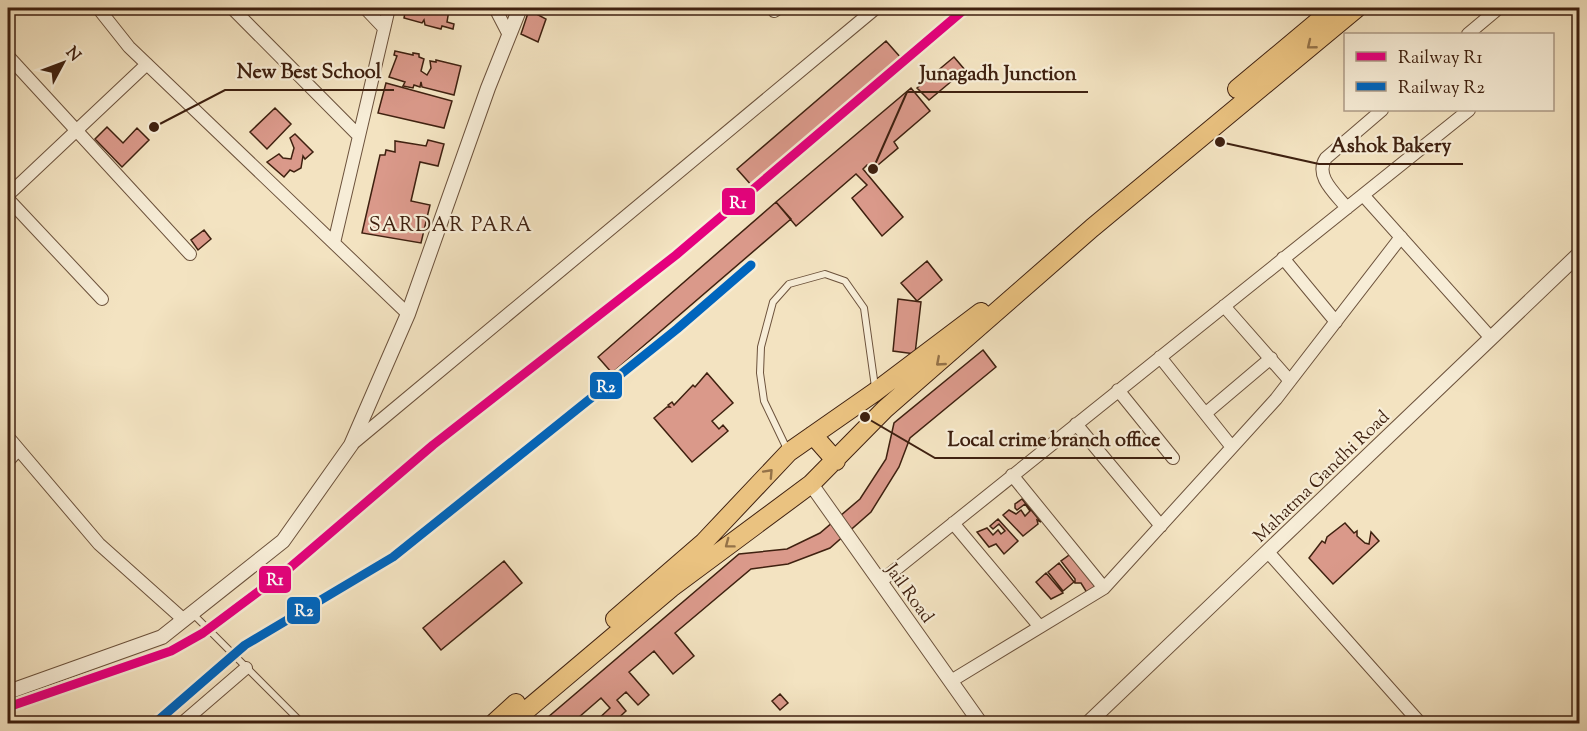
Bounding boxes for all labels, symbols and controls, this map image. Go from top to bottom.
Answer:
north arrow [33,33,93,93]
legend [1344,33,1554,111]
one-way arrow [1307,37,1318,48]
text: N [60,42,85,67]
text: Railway R1 [1398,46,1483,72]
callout: New Best School [225,52,394,90]
callout: Junagadh Junction [907,54,1088,92]
text: New Best School [237,59,382,88]
text: Junagadh Junction [917,61,1077,90]
text: Railway R2 [1398,76,1485,102]
callout: Ashok Bakery [1319,126,1463,164]
text: Ashok Bakery [1331,133,1451,162]
line badge: R1 [721,187,756,216]
text: R1 [730,193,747,216]
district label: SARDAR PARA [369,212,533,241]
one-way arrow [936,355,946,366]
line badge: R2 [589,371,623,400]
text: R2 [597,377,616,400]
street label: Mahatma Gandhi Road [1249,405,1396,549]
callout: Local crime branch office [935,420,1172,458]
text: Local crime branch office [948,427,1160,456]
one-way arrow [762,469,773,480]
one-way arrow [725,537,736,548]
street label: Jail Road [877,558,939,629]
line badge: R1 [258,565,292,594]
text: R1 [267,570,284,593]
line badge: R2 [286,596,321,625]
text: R2 [295,601,314,624]

